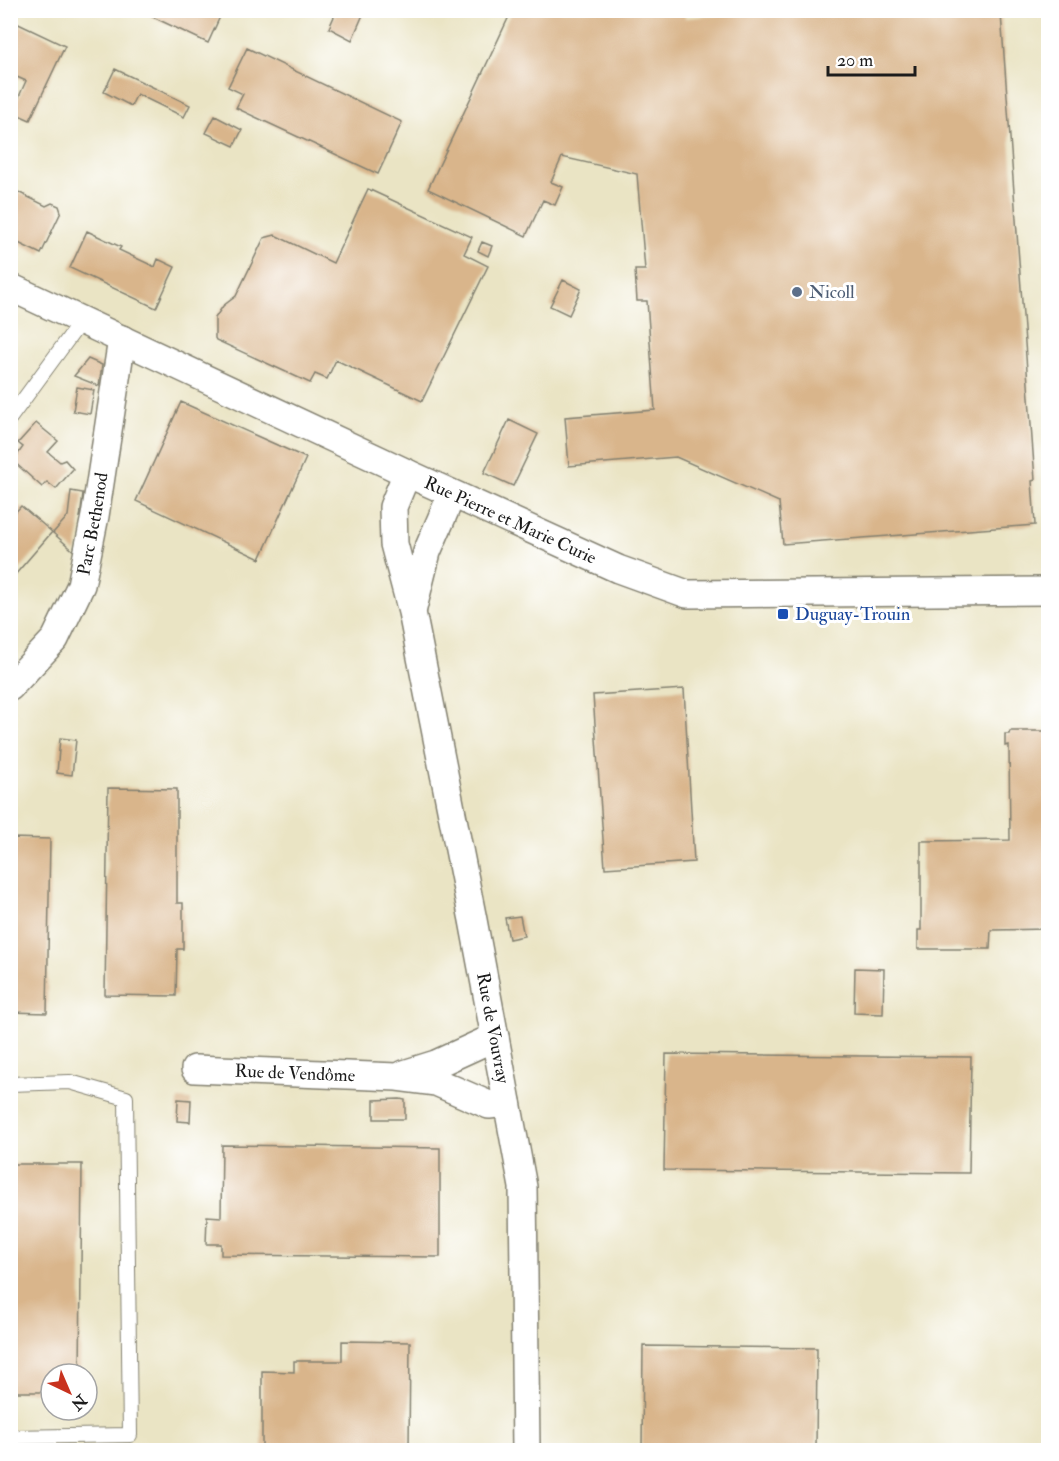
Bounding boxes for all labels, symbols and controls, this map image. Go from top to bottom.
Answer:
scale bar [828,39,915,77]
text: 20 m [837,49,873,72]
place label: Nicoll [809,281,855,304]
marker: Nicoll [790,285,804,299]
street label: Parc Bethenod [72,471,114,577]
street label: Rue Pierre et Marie Curie [420,471,600,570]
place label: Duguay-Trouin [795,603,910,626]
marker: Duguay-Trouin [776,607,790,621]
street label: Rue de Vouvray [471,971,515,1087]
street label: Rue de Vendôme [234,1060,356,1087]
north arrow [39,1362,99,1422]
text: N [66,1389,92,1415]

